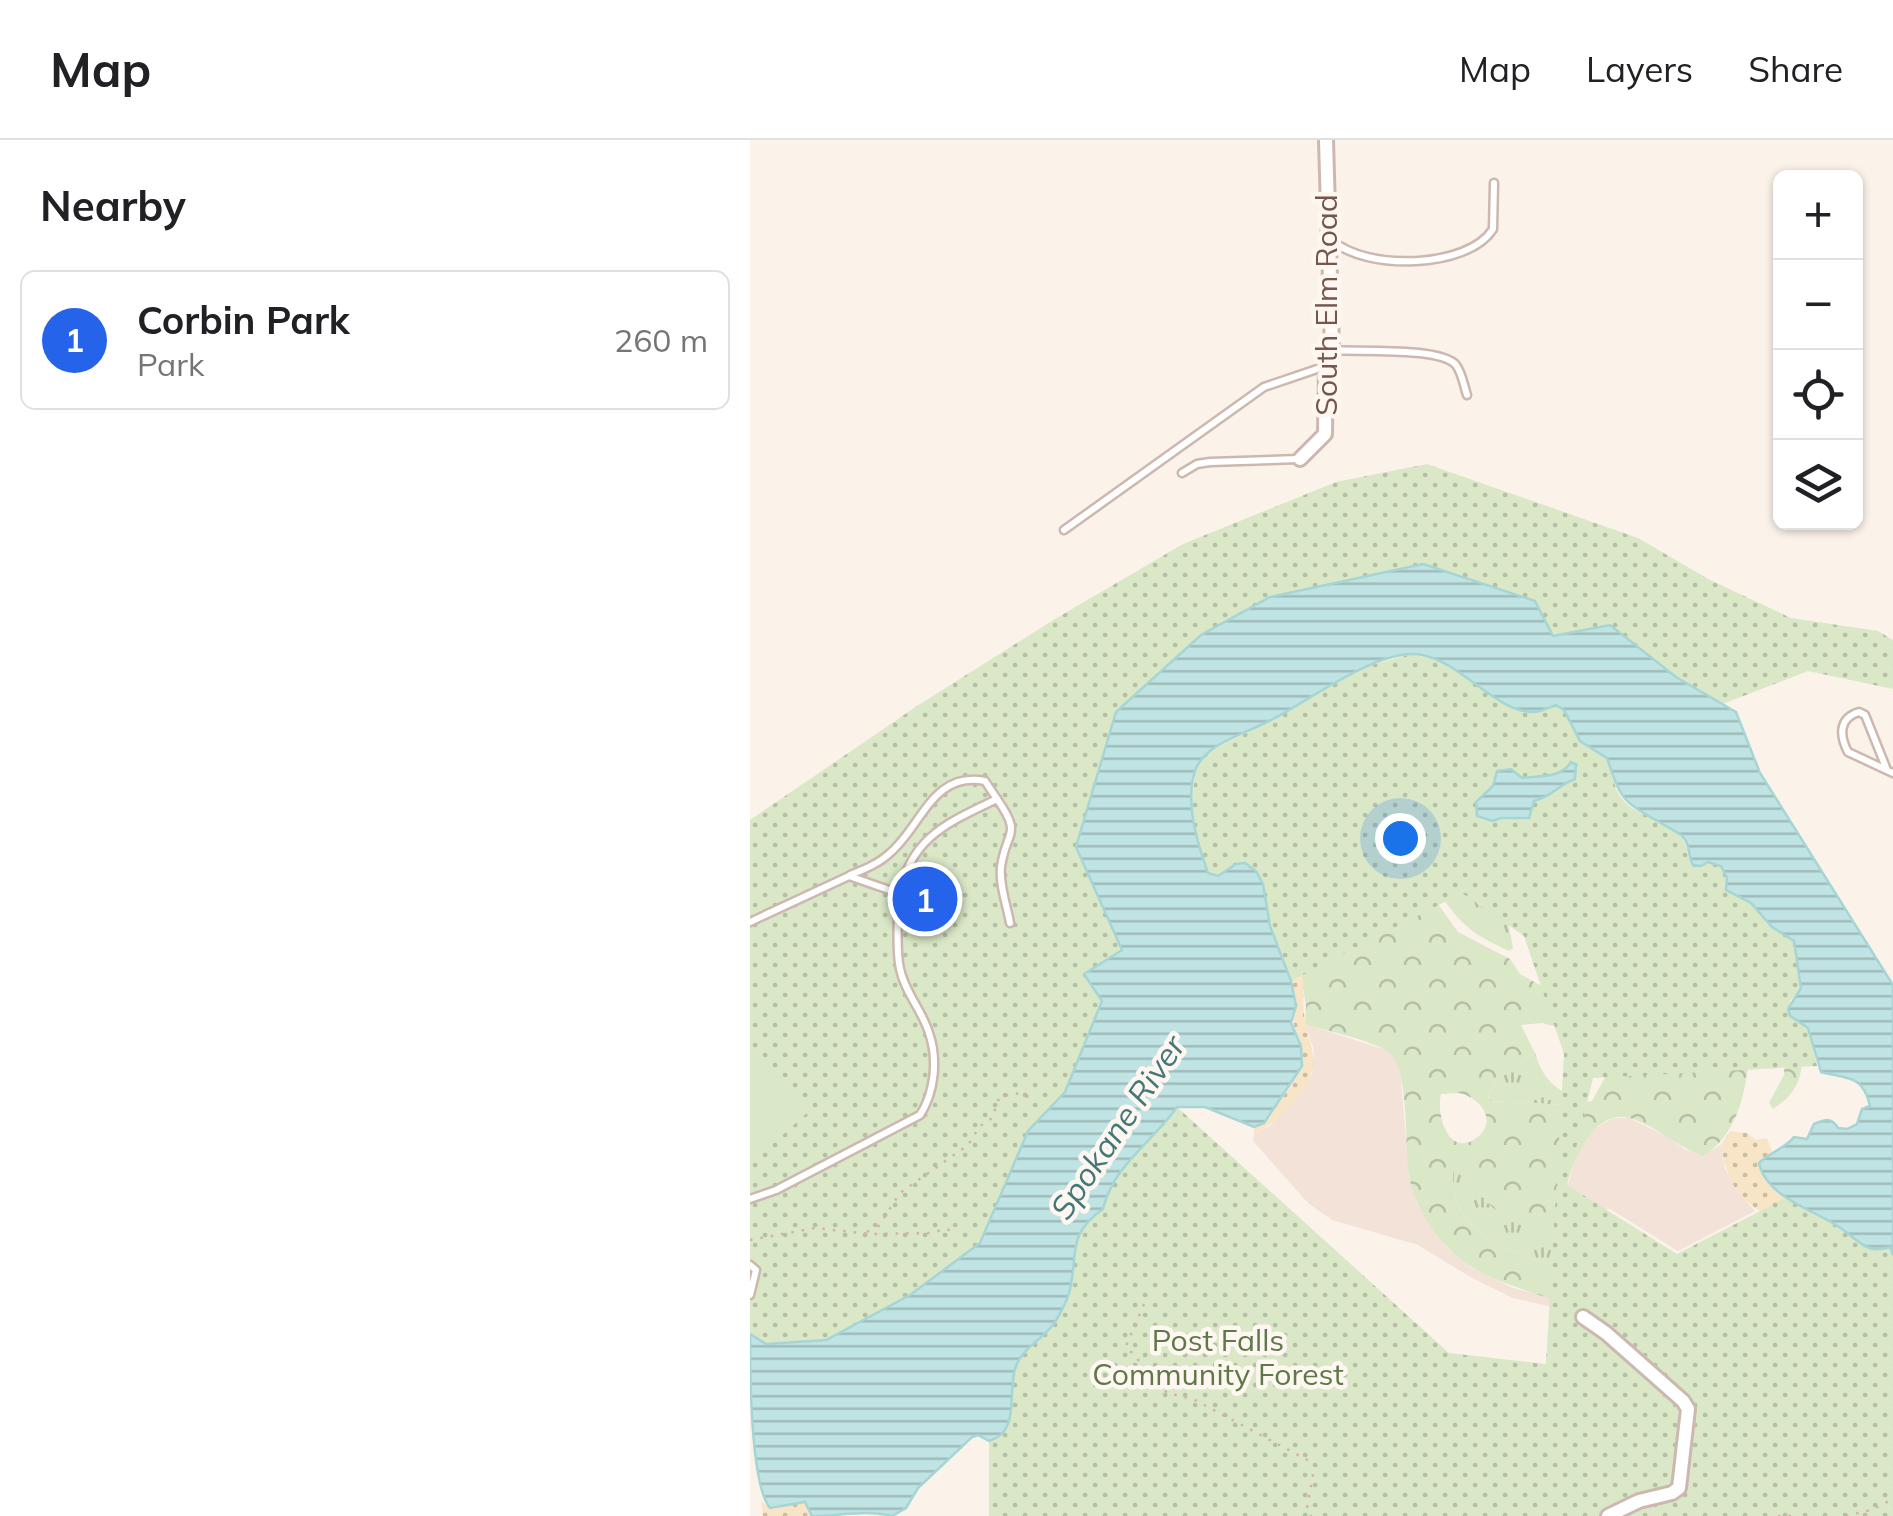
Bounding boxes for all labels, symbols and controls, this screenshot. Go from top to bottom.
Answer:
text: Map [50,39,151,99]
text: Map [1459,47,1531,91]
text: Layers [1586,47,1693,91]
text: Share [1748,47,1843,91]
map controls [1773,170,1863,530]
button: + [1773,170,1863,260]
text: Nearby [40,179,186,232]
street label: South Elm Road [1307,194,1345,416]
button: − [1773,260,1863,350]
text: Corbin Park [137,296,350,344]
text: 1 [65,320,84,360]
text: 260 m [614,320,708,360]
text: Park [137,344,204,384]
button: locate [1773,350,1863,440]
button: layers [1773,440,1863,530]
your location [1375,813,1426,864]
pin: 1 [892,862,958,936]
water label: Spokane River [1041,1026,1194,1226]
park label: Post Falls Community Forest [1092,1321,1344,1393]

